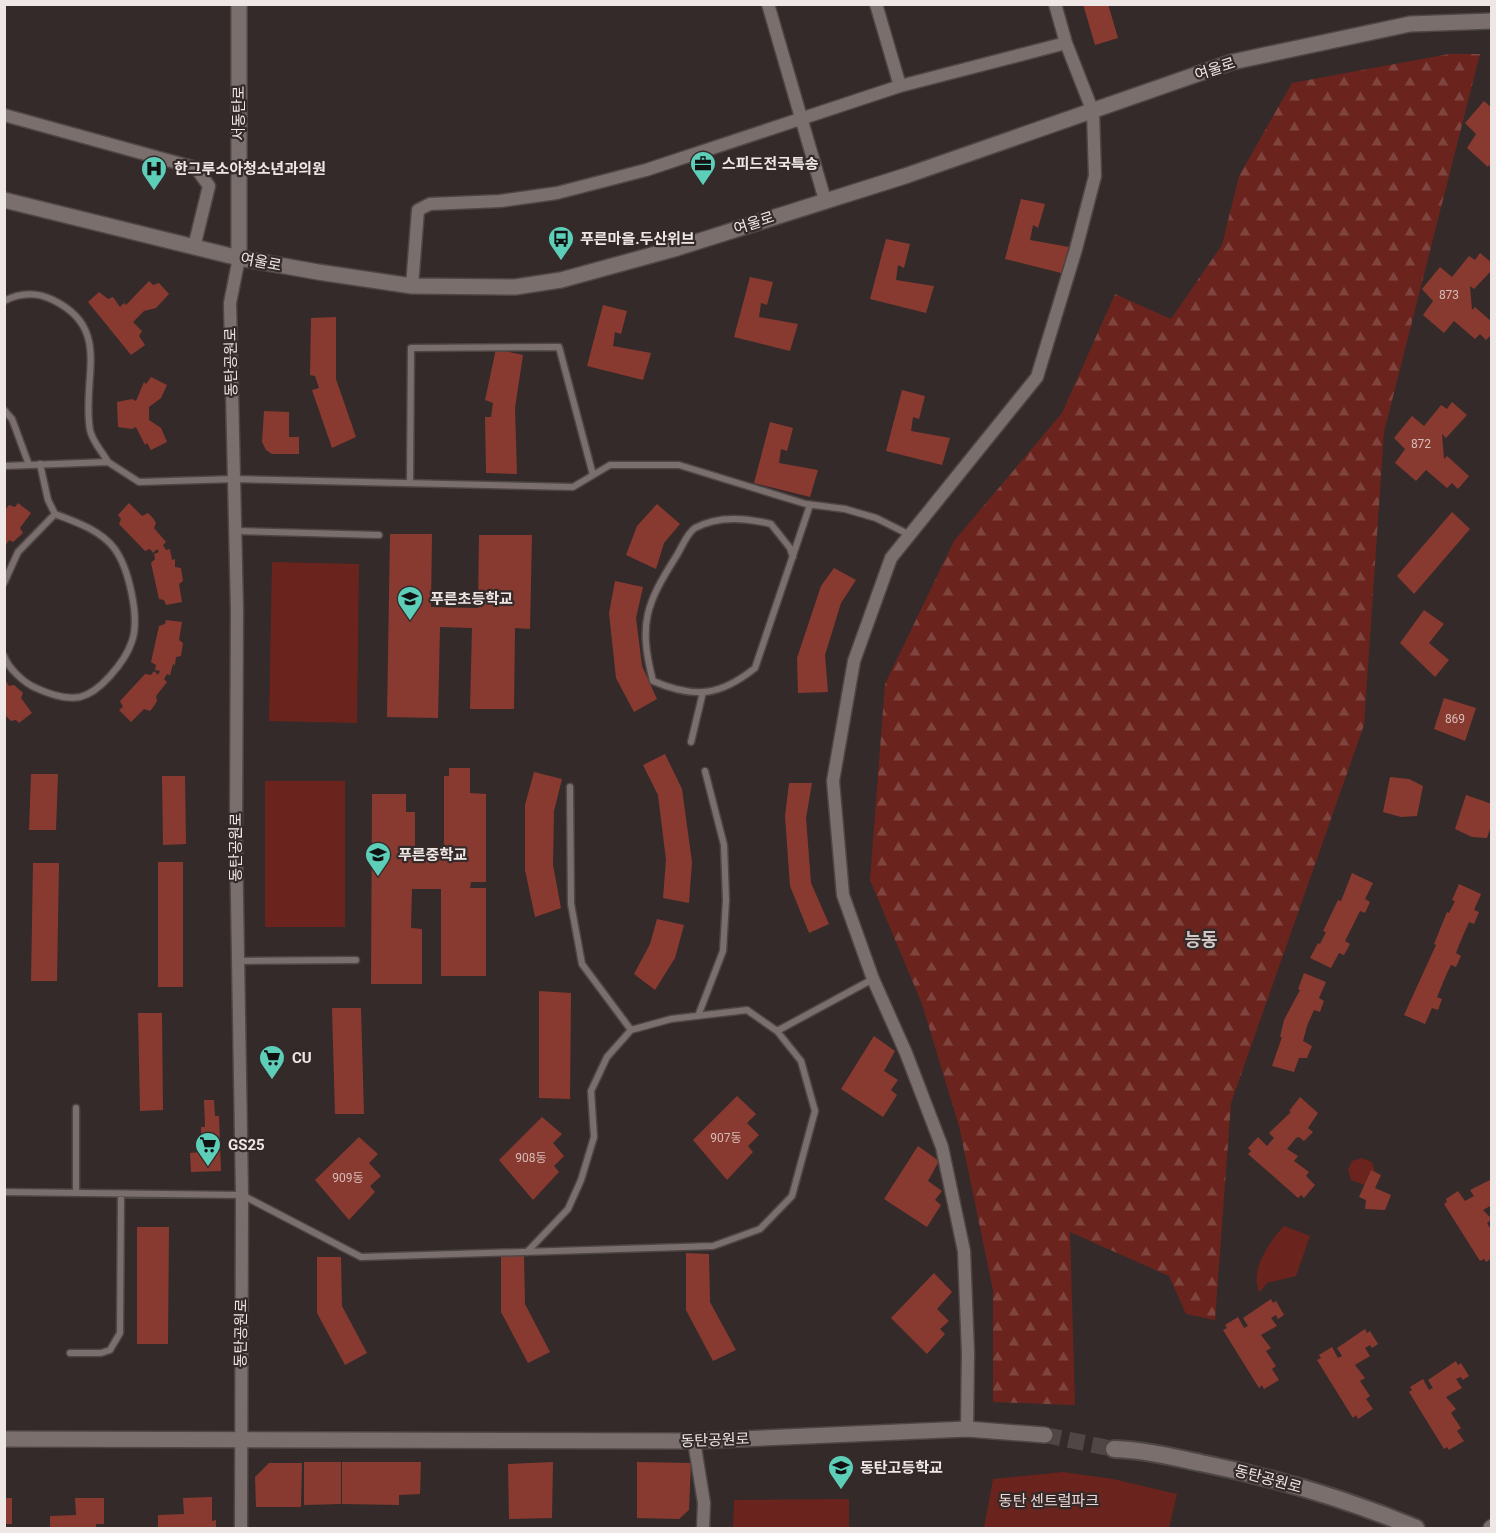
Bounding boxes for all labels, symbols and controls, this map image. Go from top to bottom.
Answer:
street label: 여울로 [1193,54,1237,84]
street label: 서동탄로 [230,85,248,141]
office icon: 스피드전국특송 [688,149,718,187]
hospital icon: 한그루소아청소년과의원 [139,154,169,192]
place label: 스피드전국특송 [722,155,819,173]
place label: 한그루소아청소년과의원 [174,160,326,178]
street label: 여울로 [732,208,776,238]
bus stop icon: 푸른마을.두산위브 [546,224,576,262]
place label: 푸른마을.두산위브 [580,230,695,248]
street label: 여울로 [239,249,283,275]
house number: 873 [1439,288,1459,302]
street label: 동탄공원로 [221,327,241,397]
house number: 872 [1411,437,1431,451]
school or university icon: 푸른초등학교 [395,584,425,622]
place label: 푸른초등학교 [430,590,513,608]
house number: 869 [1445,712,1465,726]
street label: 동탄공원로 [227,812,245,882]
school or university icon: 푸른중학교 [363,840,393,878]
place label: 푸른중학교 [398,846,467,864]
district label: 능동 [1184,929,1218,950]
supermarket icon: CU [257,1043,287,1081]
place label: CU [292,1049,312,1067]
supermarket icon: GS25 [193,1130,223,1168]
house number: 907동 [710,1131,742,1145]
place label: GS25 [228,1136,265,1154]
house number: 908동 [515,1151,547,1165]
house number: 909동 [332,1171,364,1185]
street label: 동탄공원로 [231,1298,251,1368]
street label: 동탄공원로 [680,1430,750,1450]
school or university icon: 동탄고등학교 [826,1453,856,1491]
place label: 동탄고등학교 [860,1459,943,1477]
street label: 동탄공원로 [1232,1461,1304,1497]
park label: 동탄 센트럴파크 [999,1492,1099,1510]

